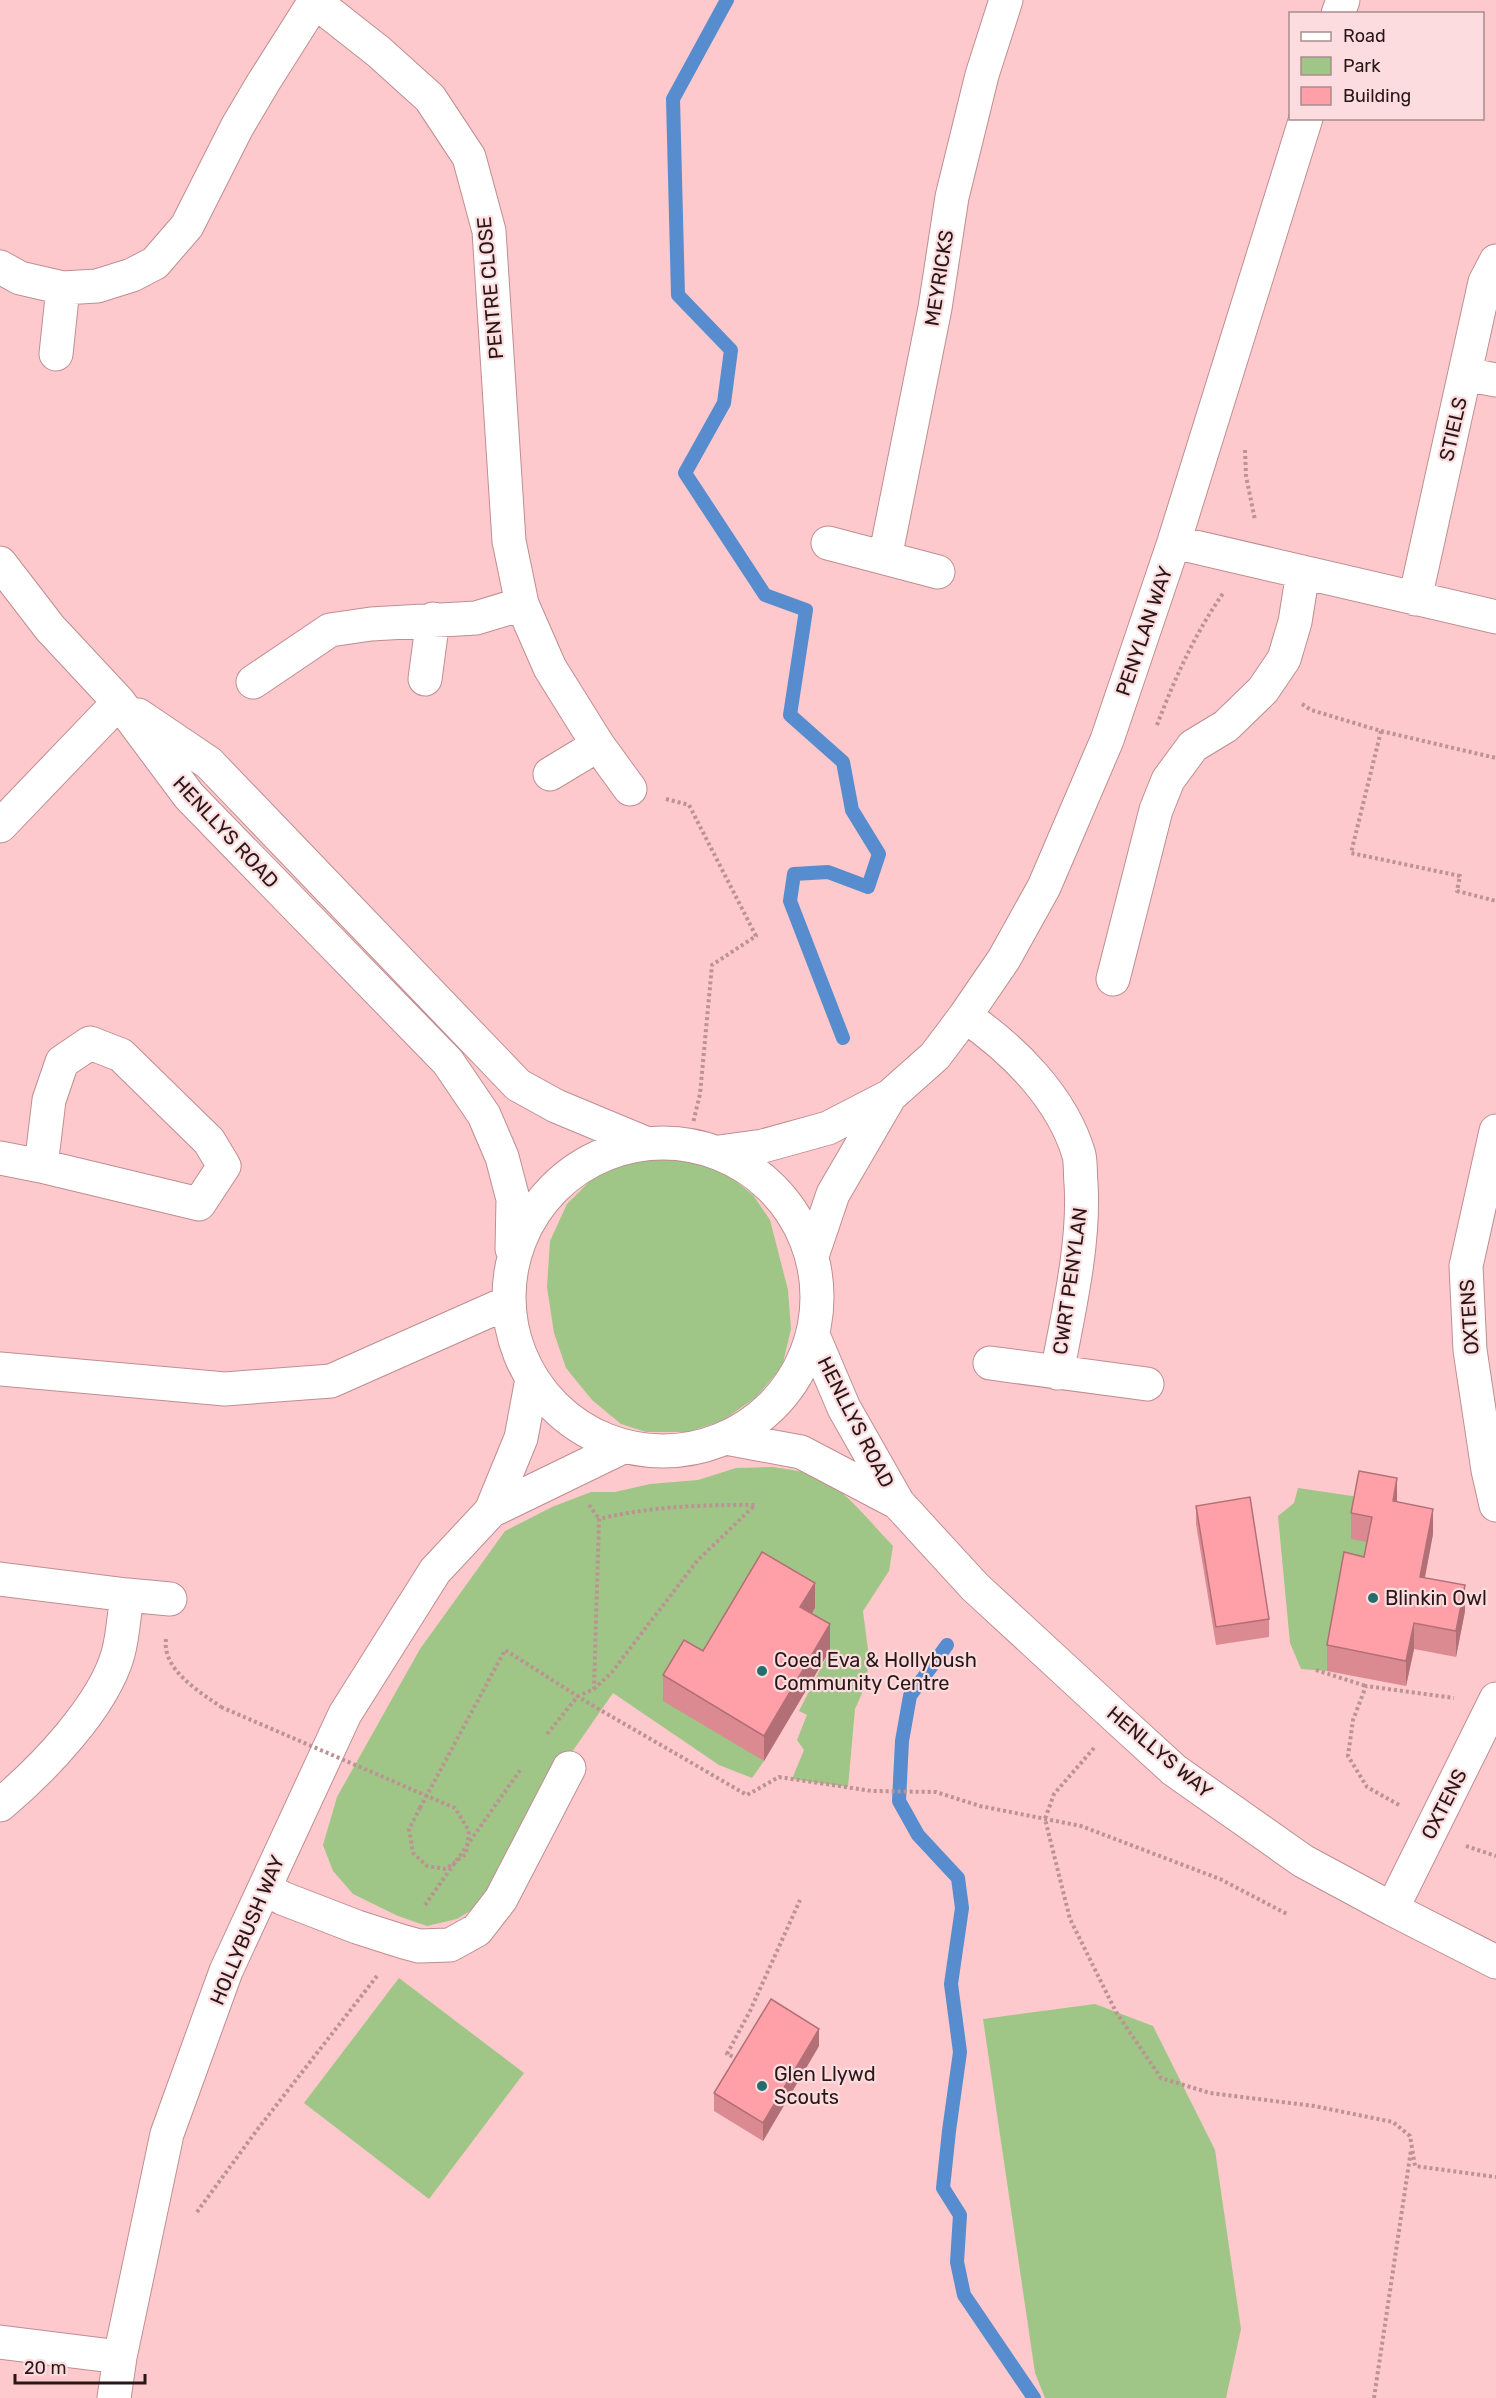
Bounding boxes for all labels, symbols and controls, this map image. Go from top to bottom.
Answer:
legend [1289,12,1484,120]
text: Road [1343,25,1386,47]
text: Park [1343,55,1381,77]
text: Building [1343,85,1411,107]
street label: PENTRE CLOSE [472,216,508,360]
street label: MEYRICKS [920,228,958,328]
street label: STIELS [1434,395,1472,463]
street label: PENYLAN WAY [1111,563,1177,699]
street label: HENLLYS ROAD [168,771,284,893]
street label: CWRT PENYLAN [1048,1206,1092,1356]
street label: OXTENS [1454,1278,1484,1356]
street label: HENLLYS ROAD [813,1352,899,1492]
place label: Blinkin Owl [1385,1586,1487,1610]
marker: Blinkin Owl [1366,1591,1380,1605]
place label: Coed Eva & Hollybush Community Centre [774,1648,977,1695]
marker: Coed Eva & Hollybush Community Centre [755,1664,769,1678]
street label: HENLLYS WAY [1102,1701,1218,1803]
street label: OXTENS [1416,1765,1472,1843]
street label: HOLLYBUSH WAY [205,1852,289,2008]
place label: Glen Llywd Scouts [774,2062,876,2109]
marker: Glen Llywd Scouts [755,2079,769,2093]
scale bar [15,2347,146,2385]
text: 20 m [24,2357,66,2379]

